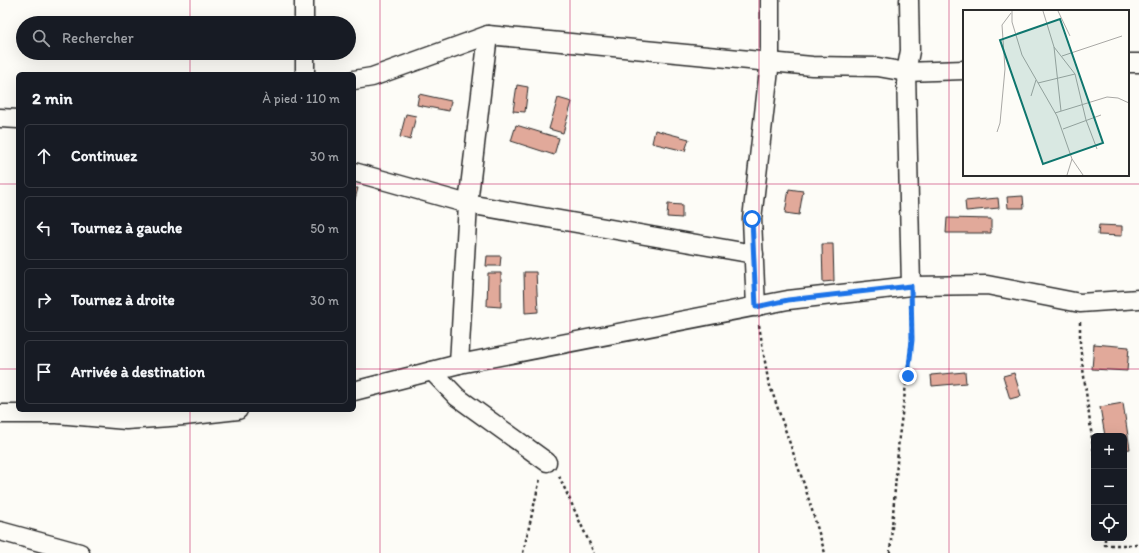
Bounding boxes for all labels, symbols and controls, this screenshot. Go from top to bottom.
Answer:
inset map [963,10,1129,176]
search box [16,16,356,60]
icon: search [30,27,52,49]
text: Rechercher [62,29,134,47]
text: 2 min [32,88,72,108]
text: À pied · 110 m [263,91,340,106]
icon: ahead [33,145,55,167]
text: Continuez [71,147,137,165]
text: 30 m [310,149,339,164]
route start [743,210,761,228]
icon: left [33,217,55,239]
text: Tournez à gauche [71,219,182,237]
text: 50 m [310,221,339,236]
icon: right [33,289,55,311]
text: Tournez à droite [71,291,175,309]
text: 30 m [310,293,339,308]
icon: arrive [33,361,55,383]
text: Arrivée à destination [71,363,205,381]
route end [899,367,917,385]
map controls [1091,433,1127,541]
button: + [1091,433,1127,469]
button: − [1091,469,1127,505]
button: locate [1091,505,1127,541]

